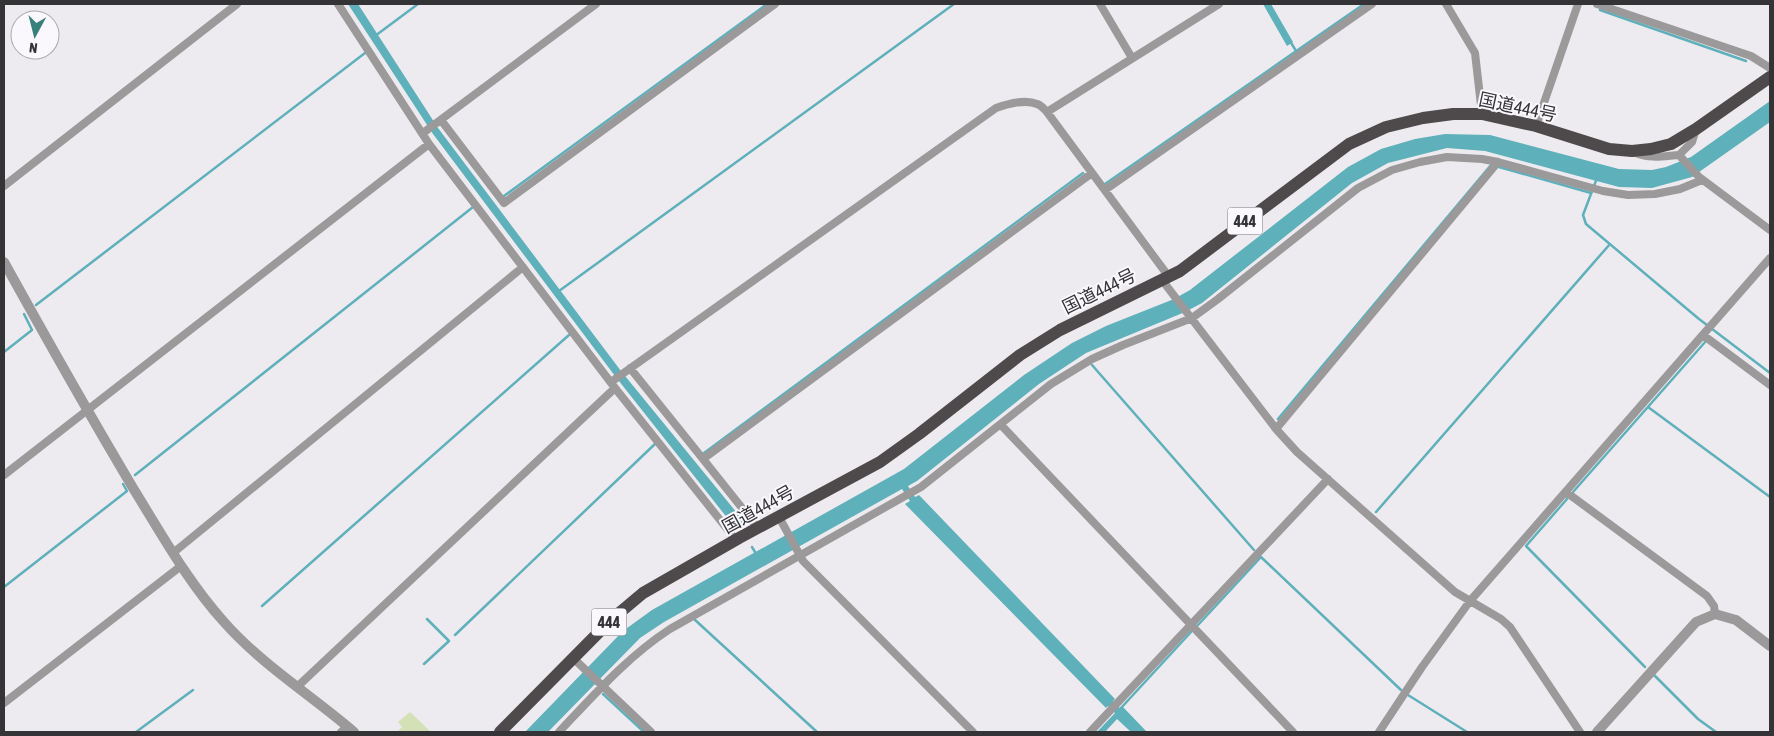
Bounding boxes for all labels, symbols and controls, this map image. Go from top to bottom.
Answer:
north arrow [10,10,60,60]
text: N [28,39,38,56]
street label: 国道444号 [1477,88,1559,126]
road number: 444 [1228,208,1262,235]
street label: 国道444号 [1059,264,1139,318]
street label: 国道444号 [718,481,798,537]
road number: 444 [592,608,626,636]

